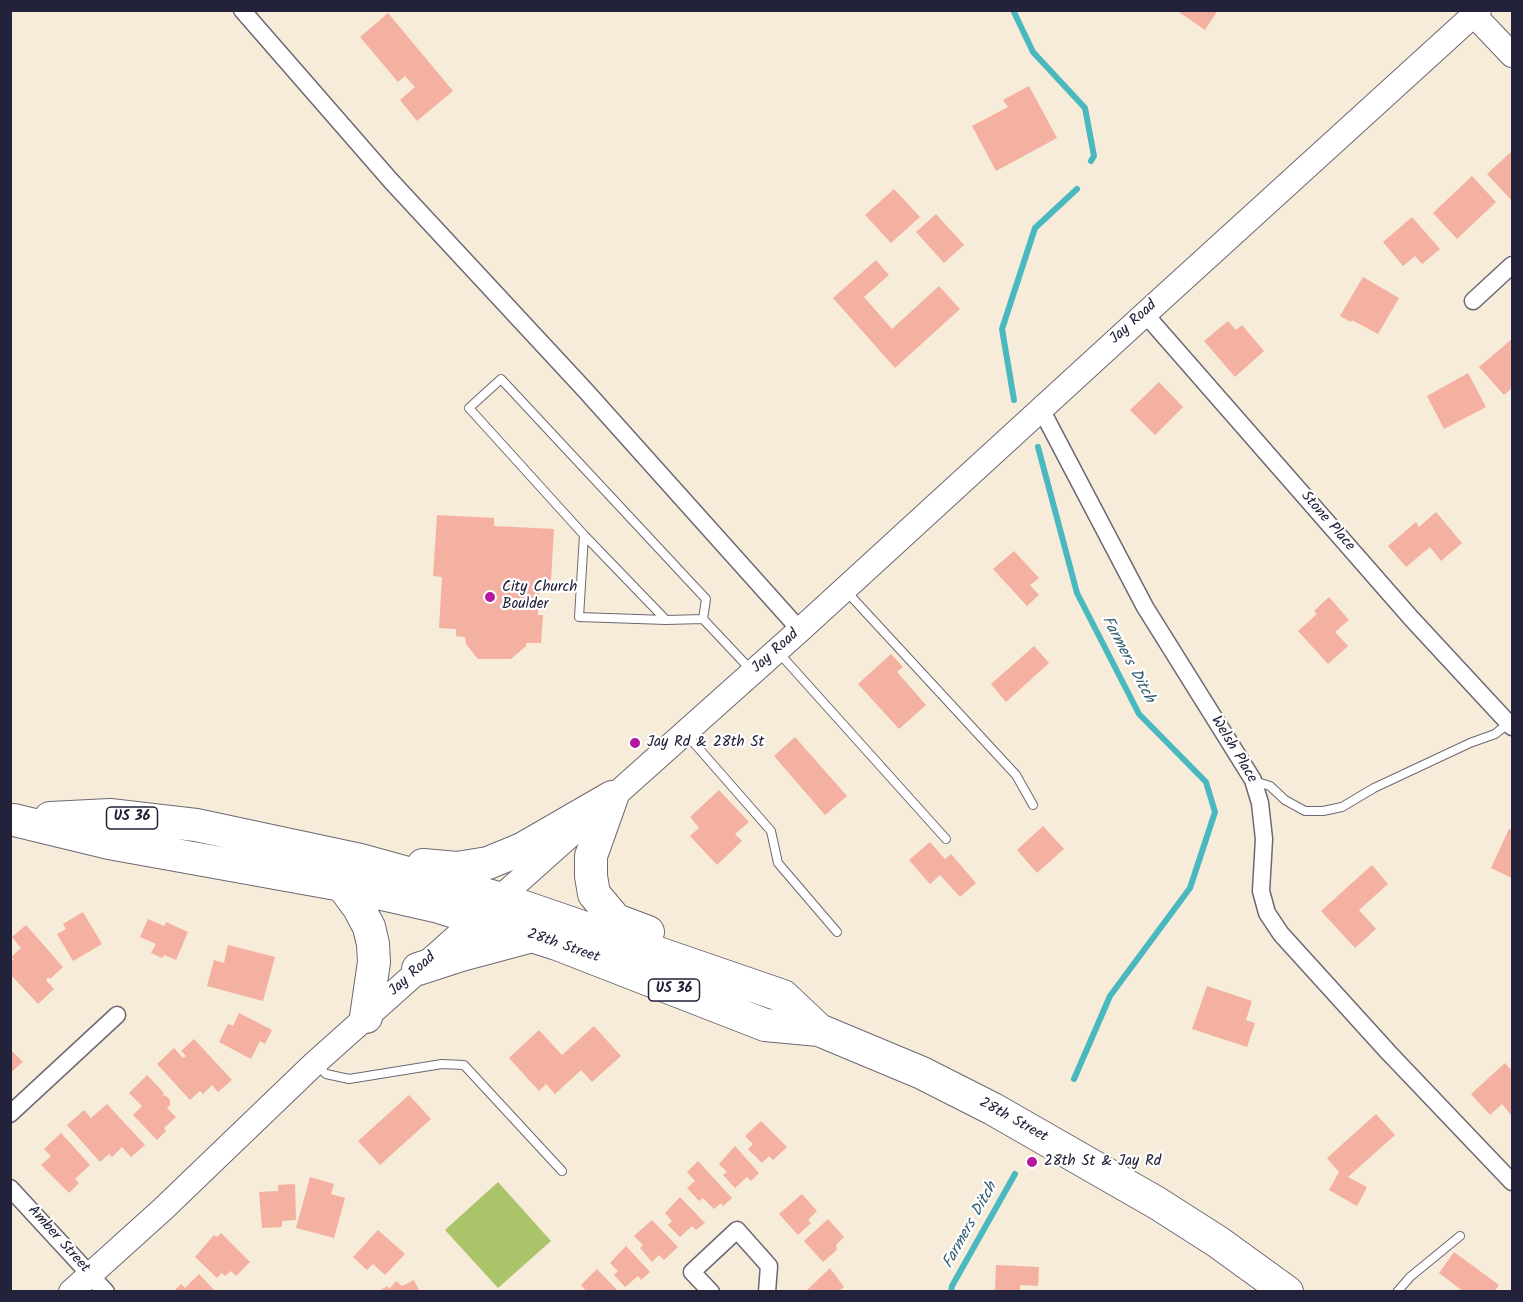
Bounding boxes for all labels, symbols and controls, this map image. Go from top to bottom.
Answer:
street label: Jay Road [1107,297,1161,349]
street label: Stone Place [1296,488,1358,556]
place label: City Church Boulder [502,579,577,614]
marker: City Church Boulder [483,590,497,604]
water label: Farmers Ditch [1096,613,1158,707]
street label: Jay Road [749,626,803,678]
street label: Welsh Place [1206,713,1260,787]
place label: Jay Rd & 28th St [647,734,764,752]
marker: Jay Rd & 28th St [628,736,642,750]
road number: US 36 [106,807,158,829]
street label: 28th Street [524,926,602,968]
street label: Jay Road [386,949,440,1001]
road number: US 36 [648,979,700,1001]
street label: 28th Street [976,1095,1050,1147]
place label: 28th St & Jay Rd [1044,1153,1161,1171]
marker: 28th St & Jay Rd [1025,1155,1039,1169]
water label: Farmers Ditch [939,1180,1003,1272]
street label: Amber Street [23,1203,93,1277]

